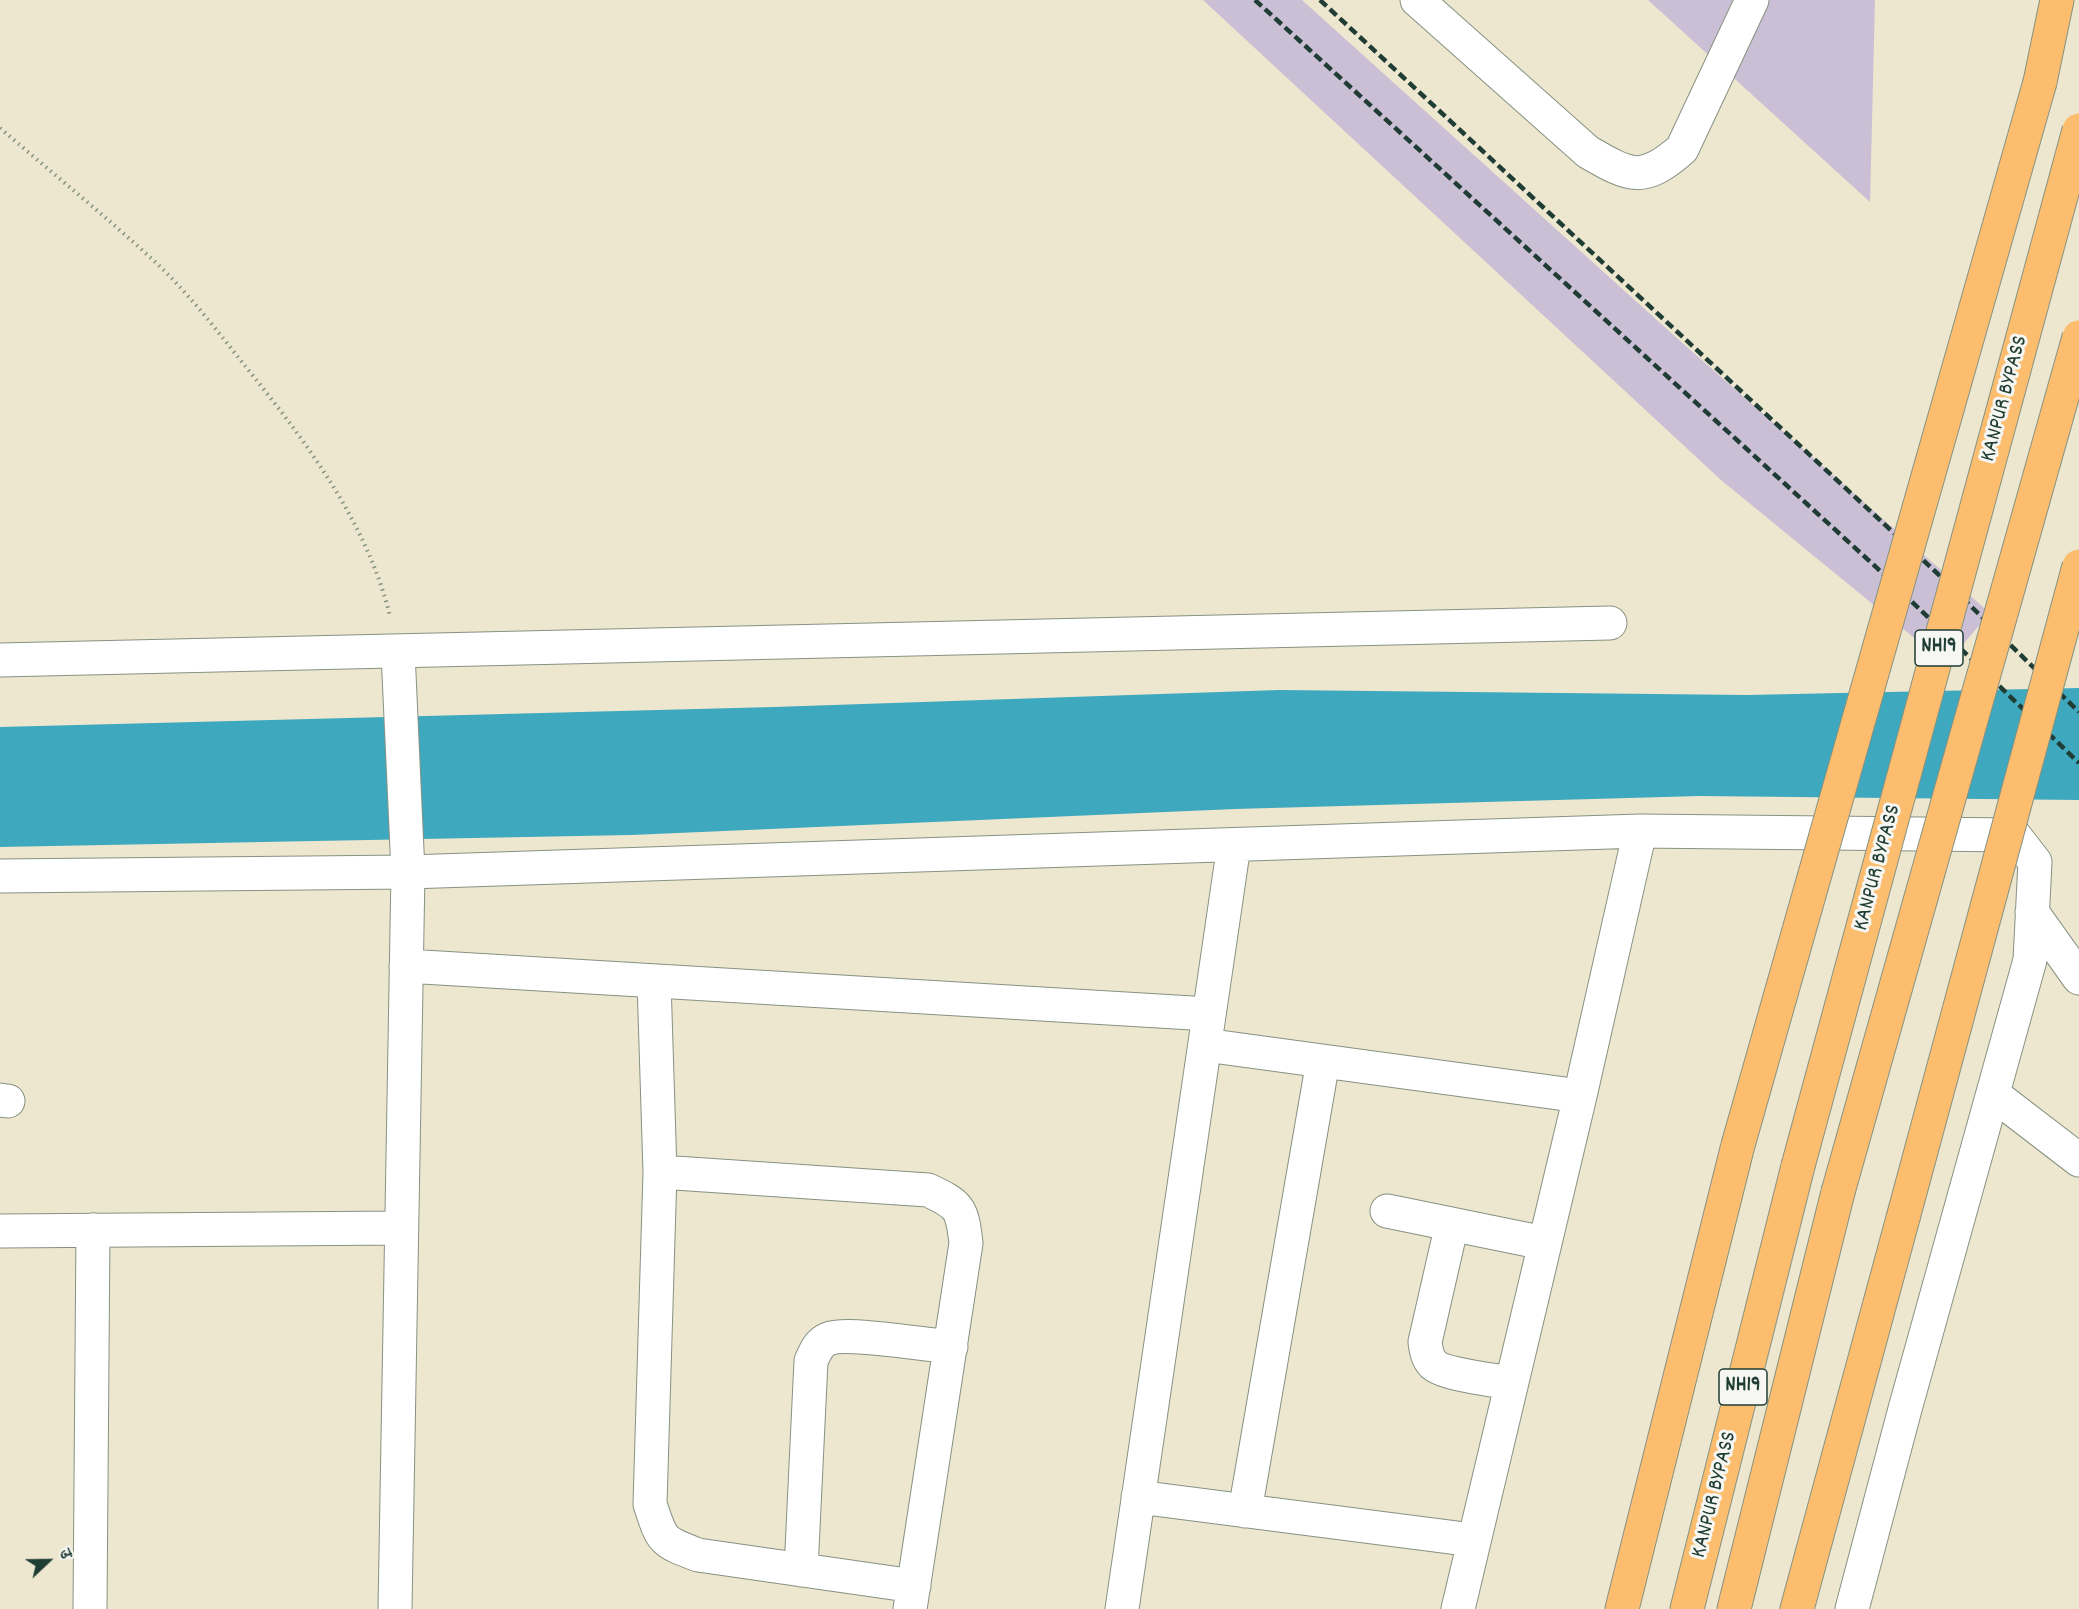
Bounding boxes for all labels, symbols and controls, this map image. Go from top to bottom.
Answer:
street label: KANPUR BYPASS [1977,333,2035,465]
road number: NH19 [1915,630,1963,666]
street label: KANPUR BYPASS [1850,802,1908,934]
road number: NH19 [1719,1369,1767,1405]
street label: KANPUR BYPASS [1688,1429,1744,1561]
north arrow [18,1531,78,1591]
text: उ [53,1546,78,1563]

